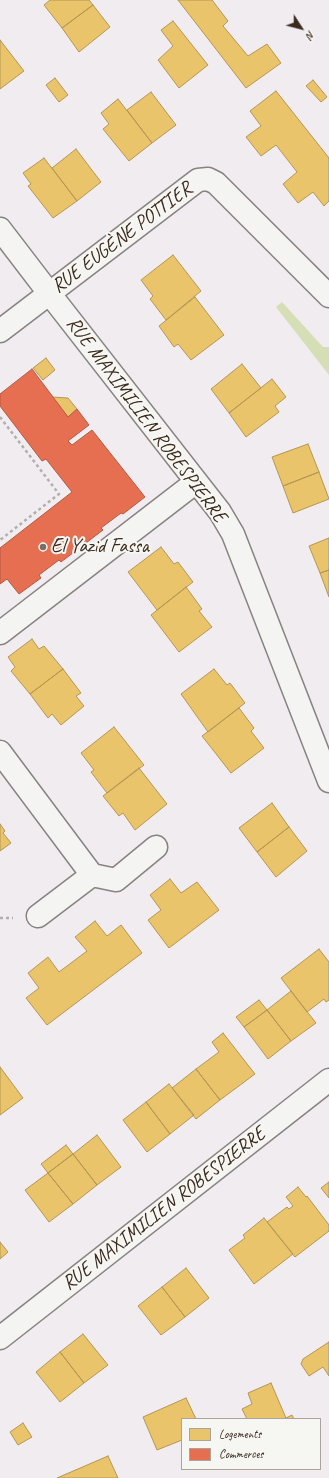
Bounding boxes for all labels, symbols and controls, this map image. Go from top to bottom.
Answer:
north arrow [281,8,321,48]
text: N [303,28,318,42]
street label: RUE EUGÈNE POTTIER [47,177,197,299]
street label: RUE MAXIMILIEN ROBESPIERRE [61,312,231,528]
place label: El Yazid Fassa [51,535,149,559]
marker: El Yazid Fassa [38,542,48,552]
street label: RUE MAXIMILIEN ROBESPIERRE [58,1122,270,1296]
legend [181,1418,321,1470]
text: Logements [219,1426,261,1442]
text: Commerces [219,1446,263,1462]

